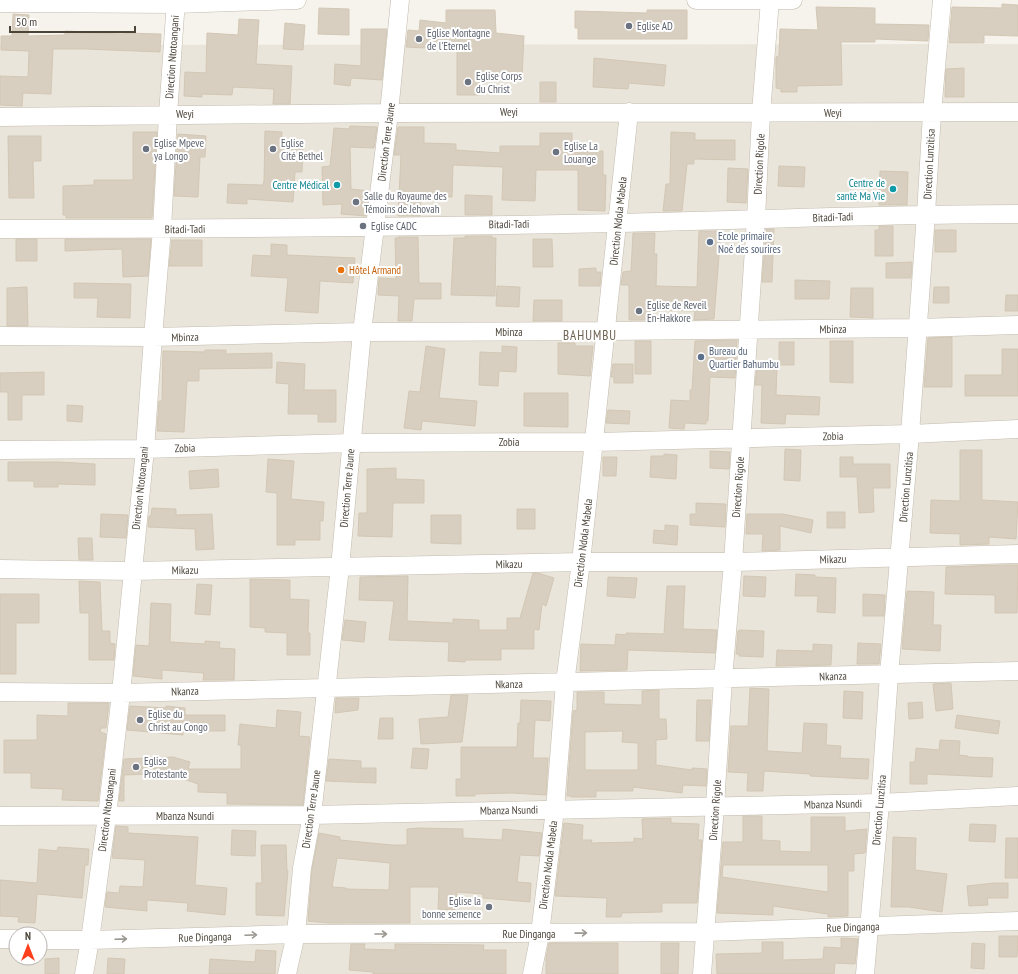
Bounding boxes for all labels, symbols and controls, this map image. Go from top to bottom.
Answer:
scale bar [10,8,135,34]
text: 50 m [16,14,37,29]
street label: Direction Ntotoangani [162,15,182,99]
place label: Eglise AD [637,19,673,33]
marker: Eglise AD [624,21,634,31]
place label: Eglise Montagne de l'Eternel [427,26,491,53]
marker: Eglise Montagne de l'Eternel [414,34,424,44]
place label: Eglise Corps du Christ [476,69,522,96]
marker: Eglise Corps du Christ [463,77,473,87]
street label: Direction Terre Jaune [374,101,398,182]
street label: Weyi [500,105,518,119]
street label: Weyi [824,106,842,120]
street label: Weyi [176,107,194,121]
street label: Direction Lunzitisa [920,128,938,200]
street label: Direction Rigole [750,133,768,195]
place label: Eglise Mpeve ya Longo [154,136,204,163]
place label: Eglise Cité Bethel [281,136,323,163]
place label: Eglise La Louange [564,139,598,166]
marker: Eglise Mpeve ya Longo [141,144,151,154]
marker: Eglise Cité Bethel [268,144,278,154]
marker: Eglise La Louange [551,147,561,157]
street label: Direction Ndola Mabela [606,176,630,266]
place label: Centre de santé Ma Vie [837,176,885,203]
place label: Centre Médical [272,178,329,192]
marker: Centre Médical [332,180,342,190]
marker: Centre de santé Ma Vie [888,184,898,194]
place label: Salle du Royaume des Témoins de Jehovah [364,189,447,216]
marker: Salle du Royaume des Témoins de Jehovah [351,197,361,207]
street label: Bitadi-Tadi [812,209,854,225]
street label: Bitadi-Tadi [489,217,529,231]
place label: Eglise CADC [371,219,417,233]
marker: Eglise CADC [358,221,368,231]
street label: Bitadi-Tadi [165,222,205,236]
place label: Ecole primaire Noé des sourires [718,229,781,256]
marker: Ecole primaire Noé des sourires [705,237,715,247]
place label: Hôtel Armand [349,263,401,277]
marker: Hôtel Armand [336,265,346,275]
place label: Eglise de Reveil En-Hakkore [647,298,707,325]
marker: Eglise de Reveil En-Hakkore [634,306,644,316]
street label: Mbinza [819,322,847,336]
street label: Mbinza [495,325,523,339]
district label: BAHUMBU [563,327,617,344]
street label: Mbinza [171,330,199,344]
place label: Bureau du Quartier Bahumbu [709,344,779,371]
marker: Bureau du Quartier Bahumbu [696,352,706,362]
street label: Zobia [823,429,843,443]
street label: Zobia [499,435,519,449]
street label: Zobia [174,441,196,455]
street label: Direction Ntotoangani [129,446,151,530]
street label: Direction Terre Jaune [337,448,357,528]
street label: Direction Lunzitisa [896,451,916,523]
street label: Direction Rigole [729,456,747,518]
street label: Direction Ndola Mabela [571,498,595,588]
street label: Mikazu [819,552,847,566]
street label: Mikazu [495,557,523,571]
street label: Mikazu [171,563,199,577]
street label: Nkanza [819,669,847,683]
street label: Nkanza [495,677,523,691]
street label: Nkanza [171,684,199,698]
place label: Eglise du Christ au Congo [148,707,208,734]
marker: Eglise du Christ au Congo [135,715,145,725]
place label: Eglise Protestante [144,754,188,781]
marker: Eglise Protestante [131,762,141,772]
street label: Direction Ntotoangani [95,768,119,852]
street label: Direction Terre Jaune [299,768,323,849]
street label: Direction Lunzitisa [869,774,889,846]
street label: Direction Rigole [706,779,724,841]
street label: Mbanza Nsundi [804,796,862,812]
street label: Mbanza Nsundi [480,802,538,818]
street label: Mbanza Nsundi [156,809,214,823]
street label: Direction Ndola Mabela [536,820,560,910]
place label: Eglise la bonne semence [422,894,481,921]
marker: Eglise la bonne semence [484,902,494,912]
street label: Rue Dinganga [826,919,880,935]
north arrow [8,926,48,966]
street label: Rue Dinganga [502,927,556,941]
text: N [25,929,31,943]
street label: Rue Dinganga [178,929,232,945]
one-way arrow [574,929,587,937]
one-way arrow [374,930,387,938]
one-way arrow [244,931,257,939]
one-way arrow [114,935,127,943]

